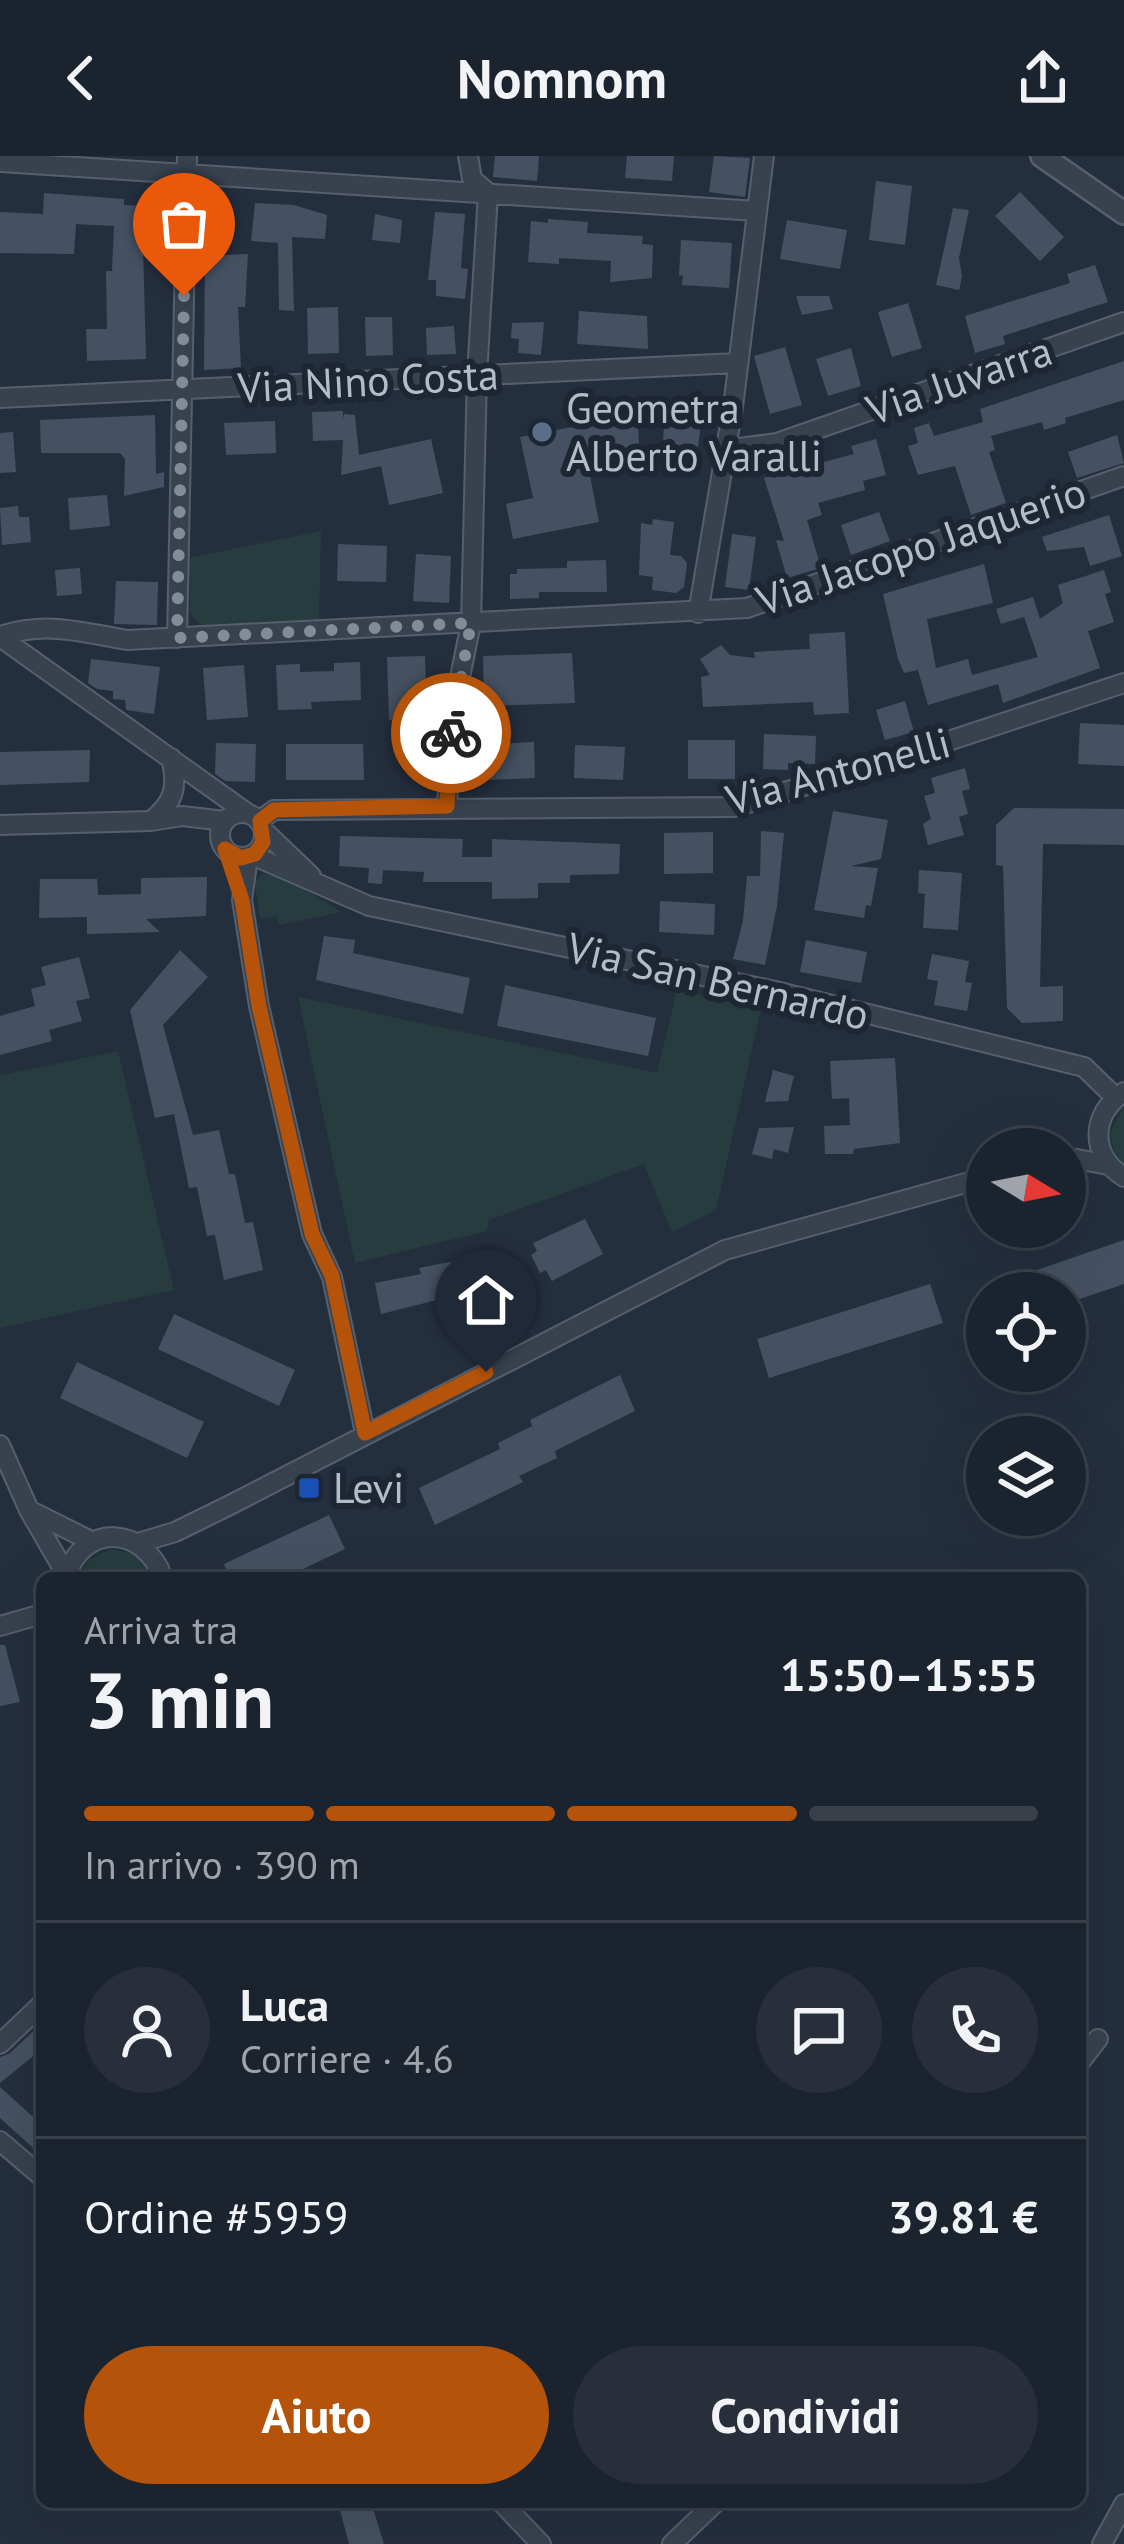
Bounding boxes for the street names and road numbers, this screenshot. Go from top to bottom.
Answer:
street label: Via Juvarra [858,322,1059,437]
street label: Via Nino Costa [235,346,500,415]
street label: Via Jacopo Jaquerio [748,463,1093,628]
street label: Via Antonelli [719,714,956,827]
street label: Via San Bernardo [561,919,874,1042]

